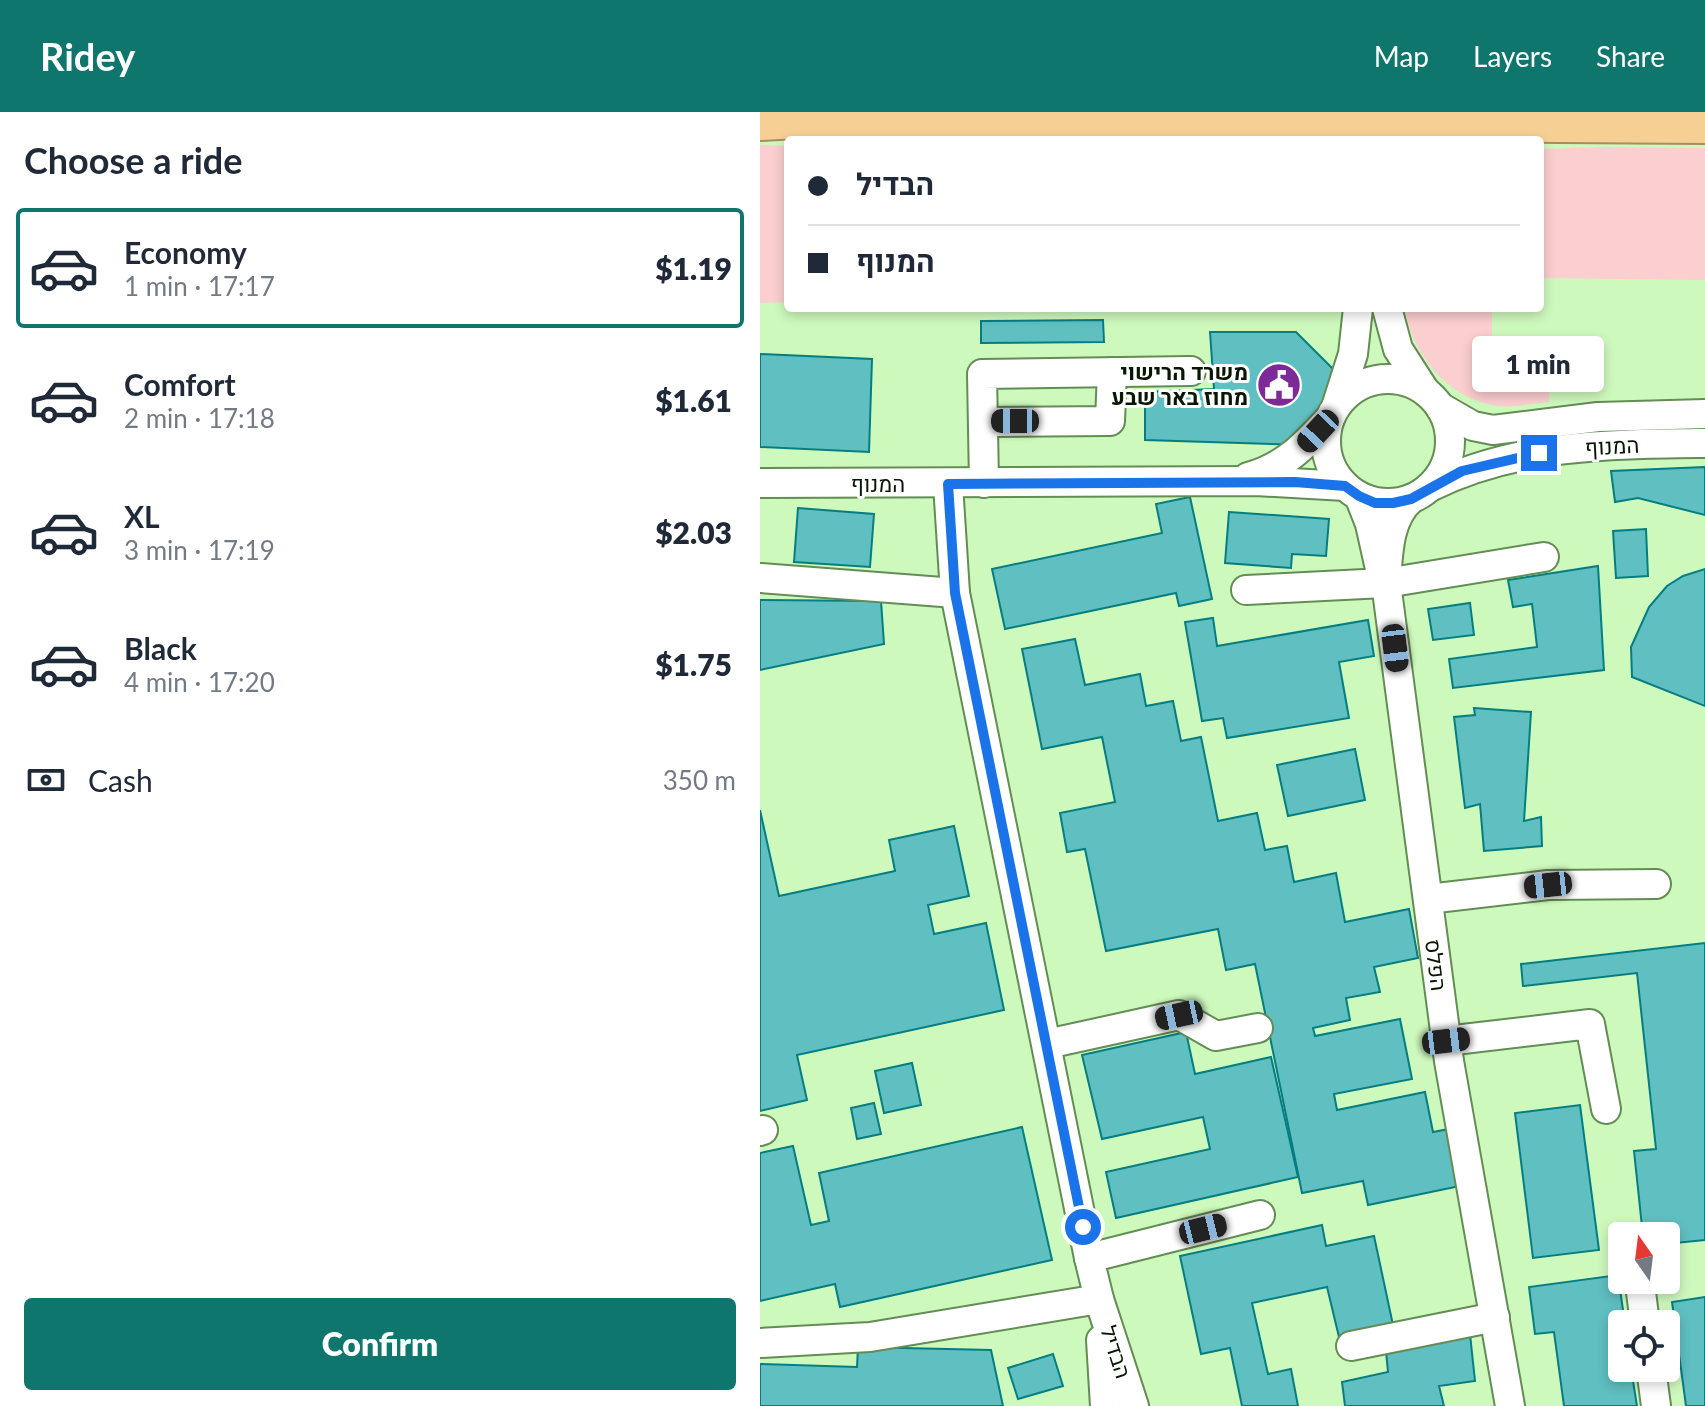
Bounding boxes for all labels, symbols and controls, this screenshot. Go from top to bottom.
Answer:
text: Ridey [40,33,135,79]
text: Map [1374,39,1429,73]
text: Layers [1473,39,1552,73]
text: Share [1596,39,1665,73]
text: Choose a ride [24,138,243,182]
text: הבדיל [856,165,934,201]
icon: car [28,232,100,304]
text: Economy [124,234,247,270]
text: המנוף [856,242,935,278]
text: $1.19 [655,250,732,286]
text: 1 min · 17:17 [124,270,275,302]
callout: 1 min [1473,337,1605,393]
text: 1 min [1506,348,1570,380]
place label: משרד הרישוי מחוז באר שבע [1111,358,1248,410]
public building icon: משרד הרישוי מחוז באר שבע [1255,361,1303,409]
icon: car [28,364,100,436]
text: Comfort [124,366,236,402]
text: $1.61 [655,382,732,418]
text: 2 min · 17:18 [124,402,275,434]
car [1293,405,1343,457]
car [991,409,1039,433]
street label: המנוף [1584,431,1640,460]
route end [1521,435,1557,471]
street label: המנוף [851,470,905,497]
icon: car [28,496,100,568]
text: XL [124,498,160,534]
text: $2.03 [655,514,732,550]
text: 3 min · 17:19 [124,534,275,566]
car [1380,623,1410,673]
icon: car [28,628,100,700]
text: Black [124,630,197,666]
text: $1.75 [655,646,732,682]
text: 4 min · 17:20 [124,666,275,698]
icon: cash [24,758,68,802]
text: Cash [88,762,153,798]
text: 350 m [663,764,736,796]
car [1523,871,1573,899]
street label: הפלס [1420,937,1453,992]
car [1153,998,1205,1032]
car [1421,1026,1471,1056]
route start [1065,1209,1101,1245]
car [1177,1212,1229,1246]
north arrow [1608,1222,1680,1294]
map controls [1608,1222,1680,1382]
button: Confirm [24,1298,736,1390]
button: locate [1608,1310,1680,1382]
street label: הבדיל [1095,1322,1138,1382]

